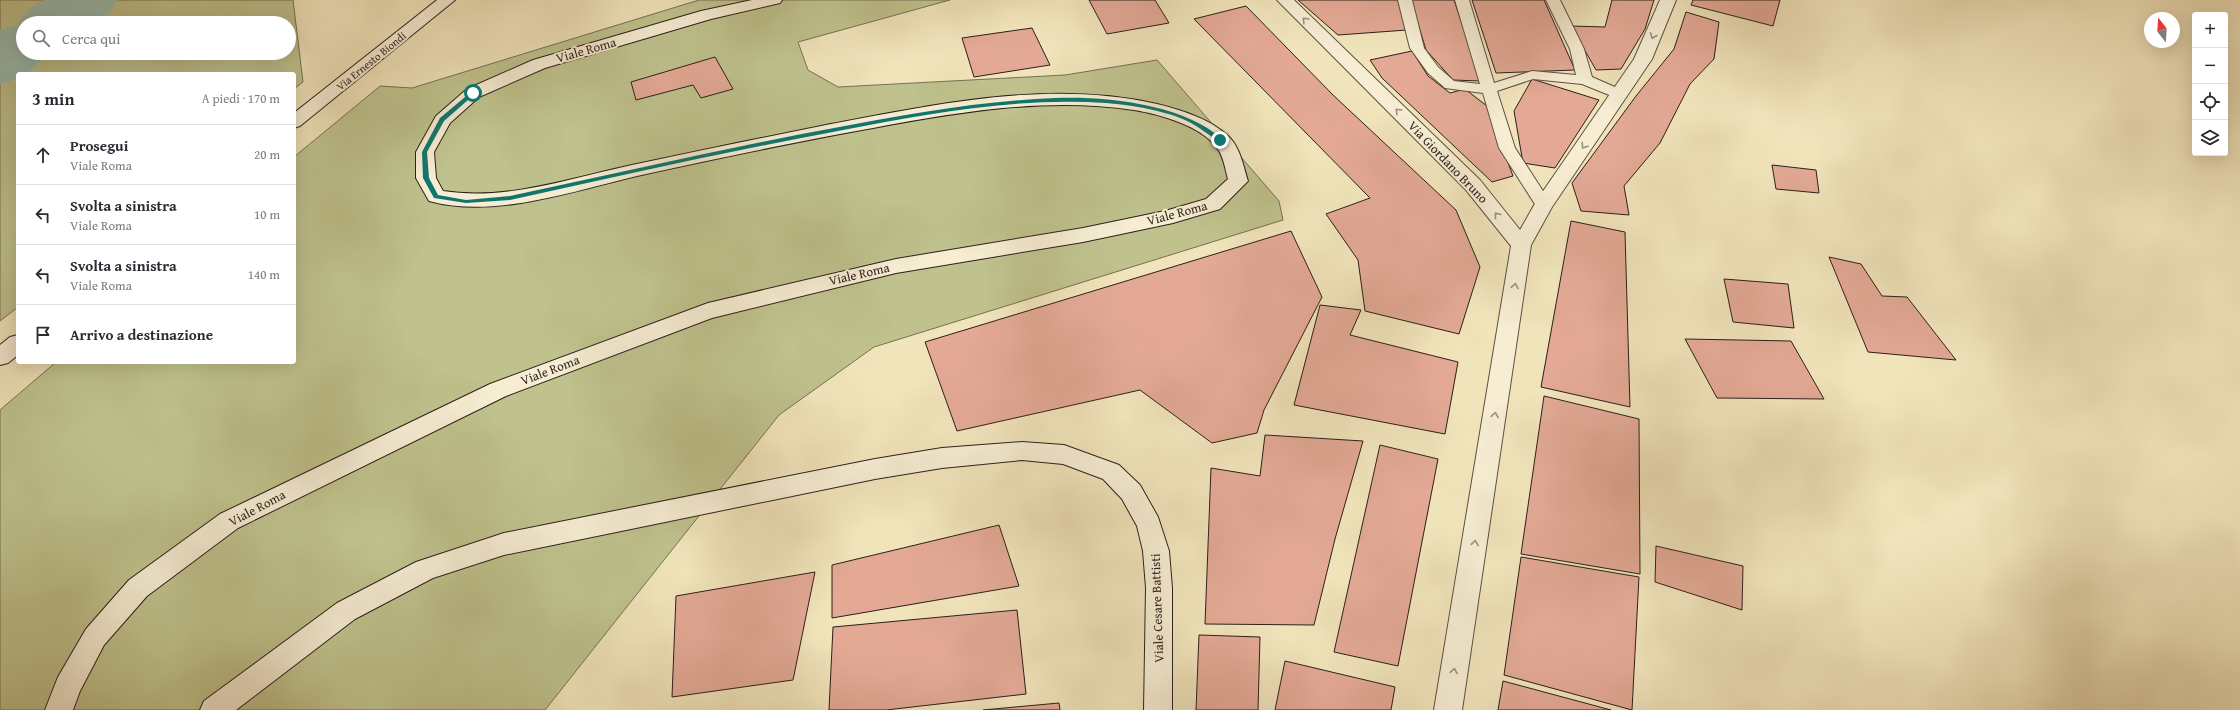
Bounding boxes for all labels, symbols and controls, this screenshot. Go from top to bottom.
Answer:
north arrow [2144,12,2180,48]
map controls [2192,12,2228,156]
button: + [2192,12,2228,48]
search box [16,16,296,60]
one-way arrow [1302,17,1310,24]
icon: search [30,27,52,49]
text: Cerca qui [62,28,120,49]
street label: Via Ernesto Biondi [333,28,409,94]
street label: Viale Roma [554,32,619,68]
one-way arrow [1650,32,1658,39]
button: − [2192,48,2228,84]
route start [464,84,482,102]
button: locate [2192,84,2228,120]
text: 3 min [32,86,74,111]
text: A piedi · 170 m [202,89,280,108]
one-way arrow [1395,108,1403,116]
street label: Via Giordano Bruno [1404,117,1493,208]
button: layers [2192,120,2228,156]
route end [1211,131,1229,149]
text: Prosegui [70,135,128,156]
one-way arrow [1581,142,1589,149]
icon: ahead [32,144,54,166]
text: 20 m [254,145,280,164]
text: Viale Roma [70,156,132,175]
text: Svolta a sinistra [70,195,177,216]
street label: Viale Roma [1145,196,1210,230]
icon: left [32,204,54,226]
text: 10 m [254,205,280,224]
one-way arrow [1494,212,1501,219]
text: Viale Roma [70,216,132,235]
text: Svolta a sinistra [70,255,177,276]
street label: Viale Roma [827,258,892,290]
icon: left [32,264,54,286]
text: 140 m [248,265,280,284]
text: Viale Roma [70,276,132,295]
one-way arrow [1510,283,1519,289]
icon: arrive [32,324,54,346]
text: Arrivo a destinazione [70,324,213,345]
street label: Viale Roma [518,350,583,390]
one-way arrow [1490,411,1498,418]
street label: Viale Roma [225,485,289,531]
one-way arrow [1470,540,1478,546]
street label: Viale Cesare Battisti [1146,553,1168,663]
one-way arrow [1450,668,1458,675]

